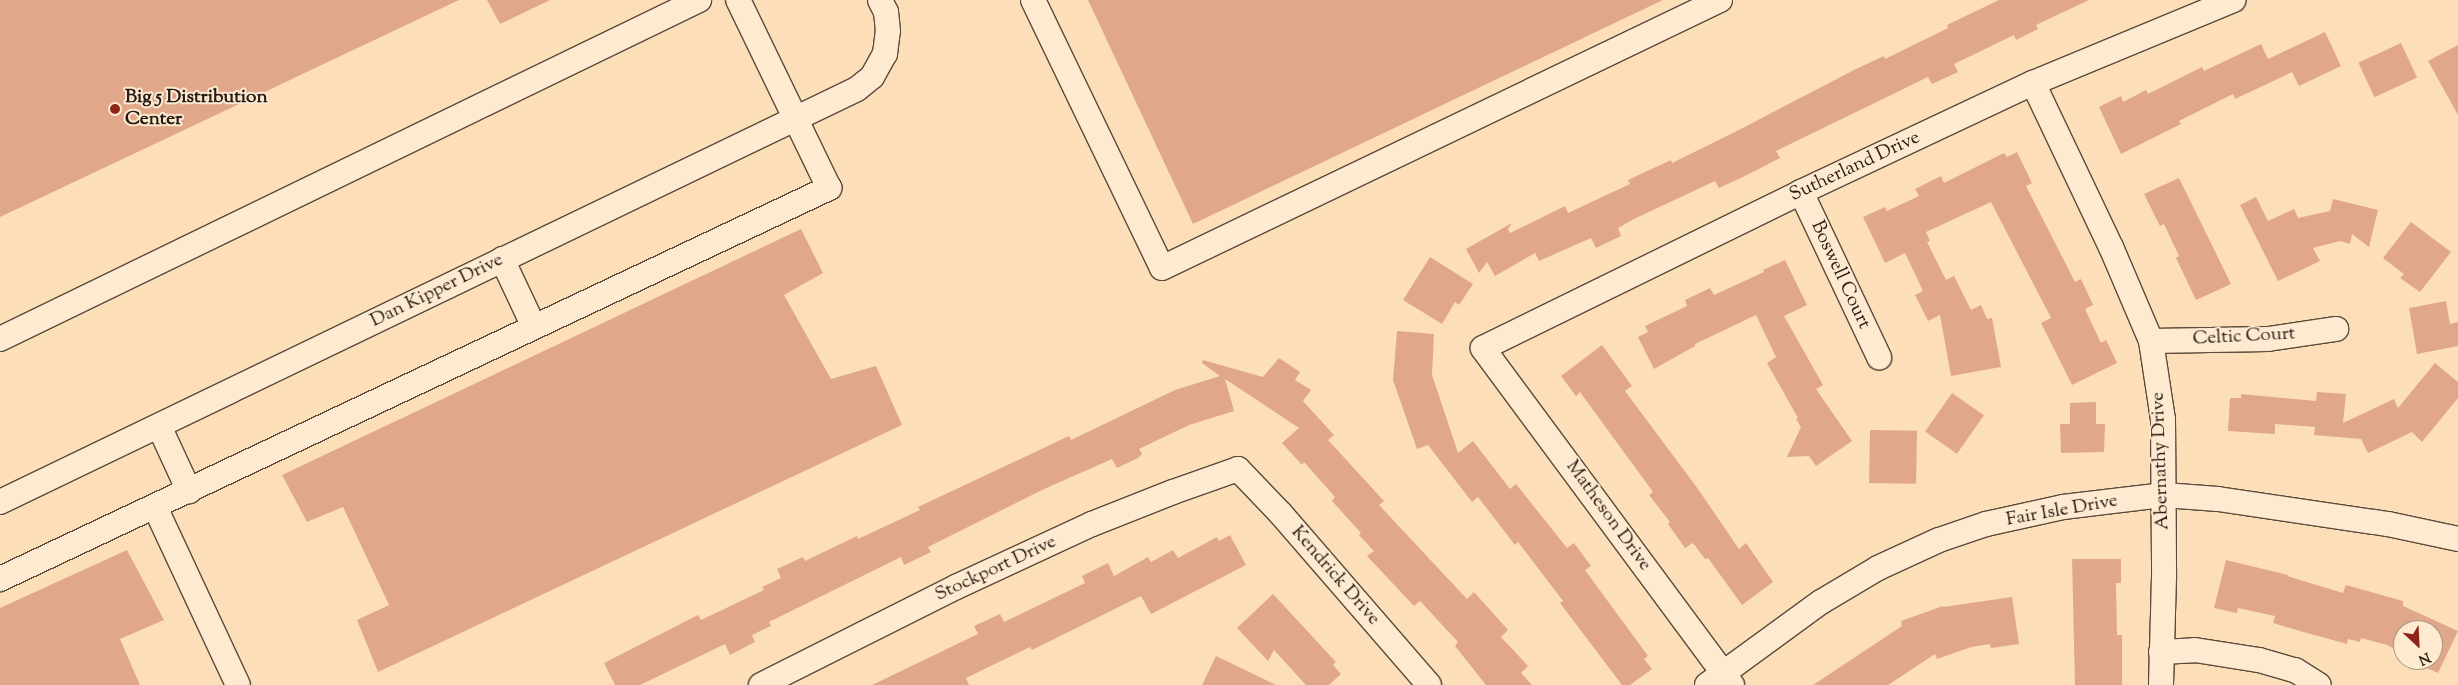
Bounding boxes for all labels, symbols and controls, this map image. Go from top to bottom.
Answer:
place label: Big 5 Distribution Center [125,87,268,131]
marker: Big 5 Distribution Center [109,103,121,115]
street label: Sutherland Drive [1786,127,1924,207]
street label: Boswell Court [1805,217,1875,333]
street label: Dan Kipper Drive [367,249,507,333]
street label: Celtic Court [2192,323,2296,351]
street label: Abernathy Drive [2147,392,2175,530]
street label: Matheson Drive [1560,456,1656,576]
street label: Fair Isle Drive [2004,490,2120,532]
street label: Kendrick Drive [1286,522,1384,630]
street label: Stockport Drive [932,531,1060,607]
north arrow [2393,620,2443,670]
text: N [2415,646,2433,669]

